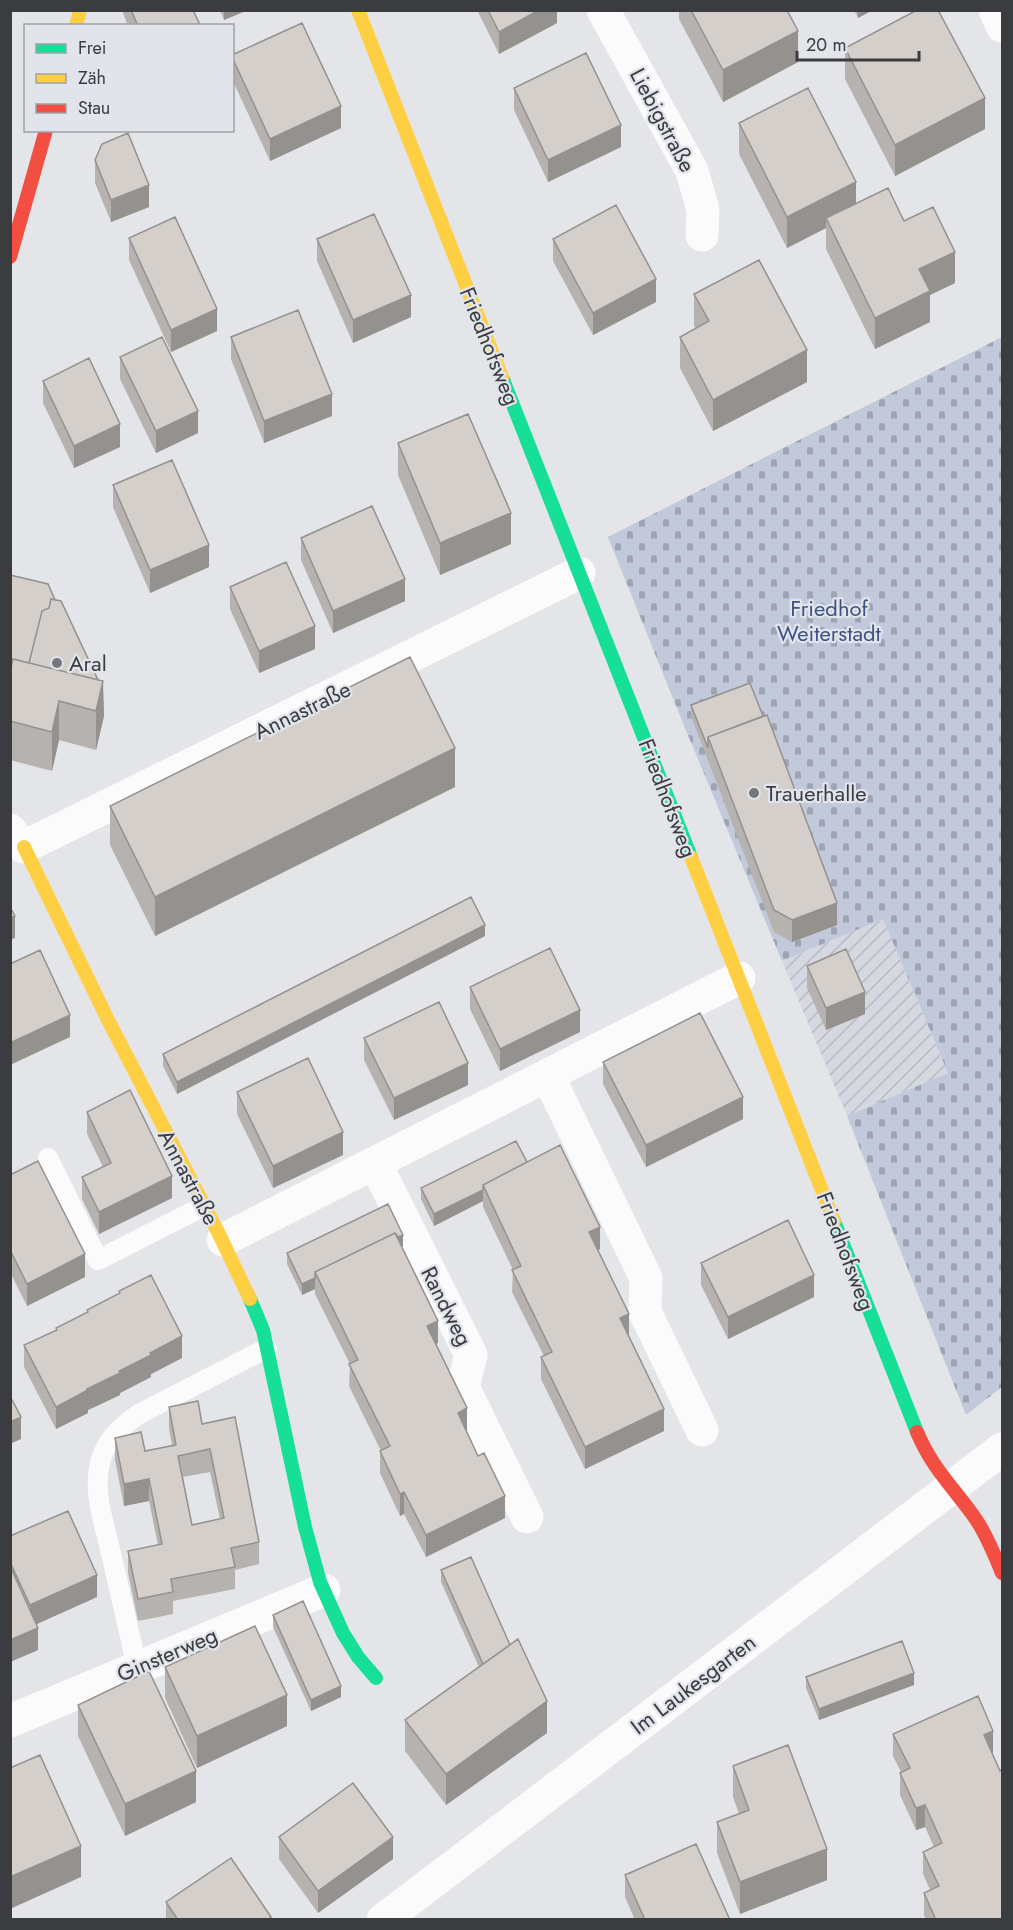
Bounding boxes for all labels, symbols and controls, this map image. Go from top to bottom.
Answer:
legend [24,24,234,132]
scale bar [797,24,918,62]
text: 20 m [806,32,846,58]
text: Frei [78,35,107,61]
street label: Liebigstraße [622,62,704,178]
text: Zäh [78,65,106,91]
text: Stau [78,95,110,121]
street label: Friedhofsweg [452,282,528,410]
park label: Friedhof Weiterstadt [777,592,882,649]
place label: Aral [69,647,107,679]
marker: Aral [50,656,64,670]
street label: Annastraße [248,673,356,747]
street label: Friedhofsweg [631,734,705,862]
place label: Trauerhalle [766,777,867,809]
marker: Trauerhalle [747,786,761,800]
street label: Annastraße [150,1123,228,1231]
street label: Friedhofsweg [809,1187,883,1315]
street label: Randweg [413,1261,481,1351]
street label: Ginsterweg [112,1618,222,1690]
street label: Im Laukesgarten [624,1626,762,1742]

